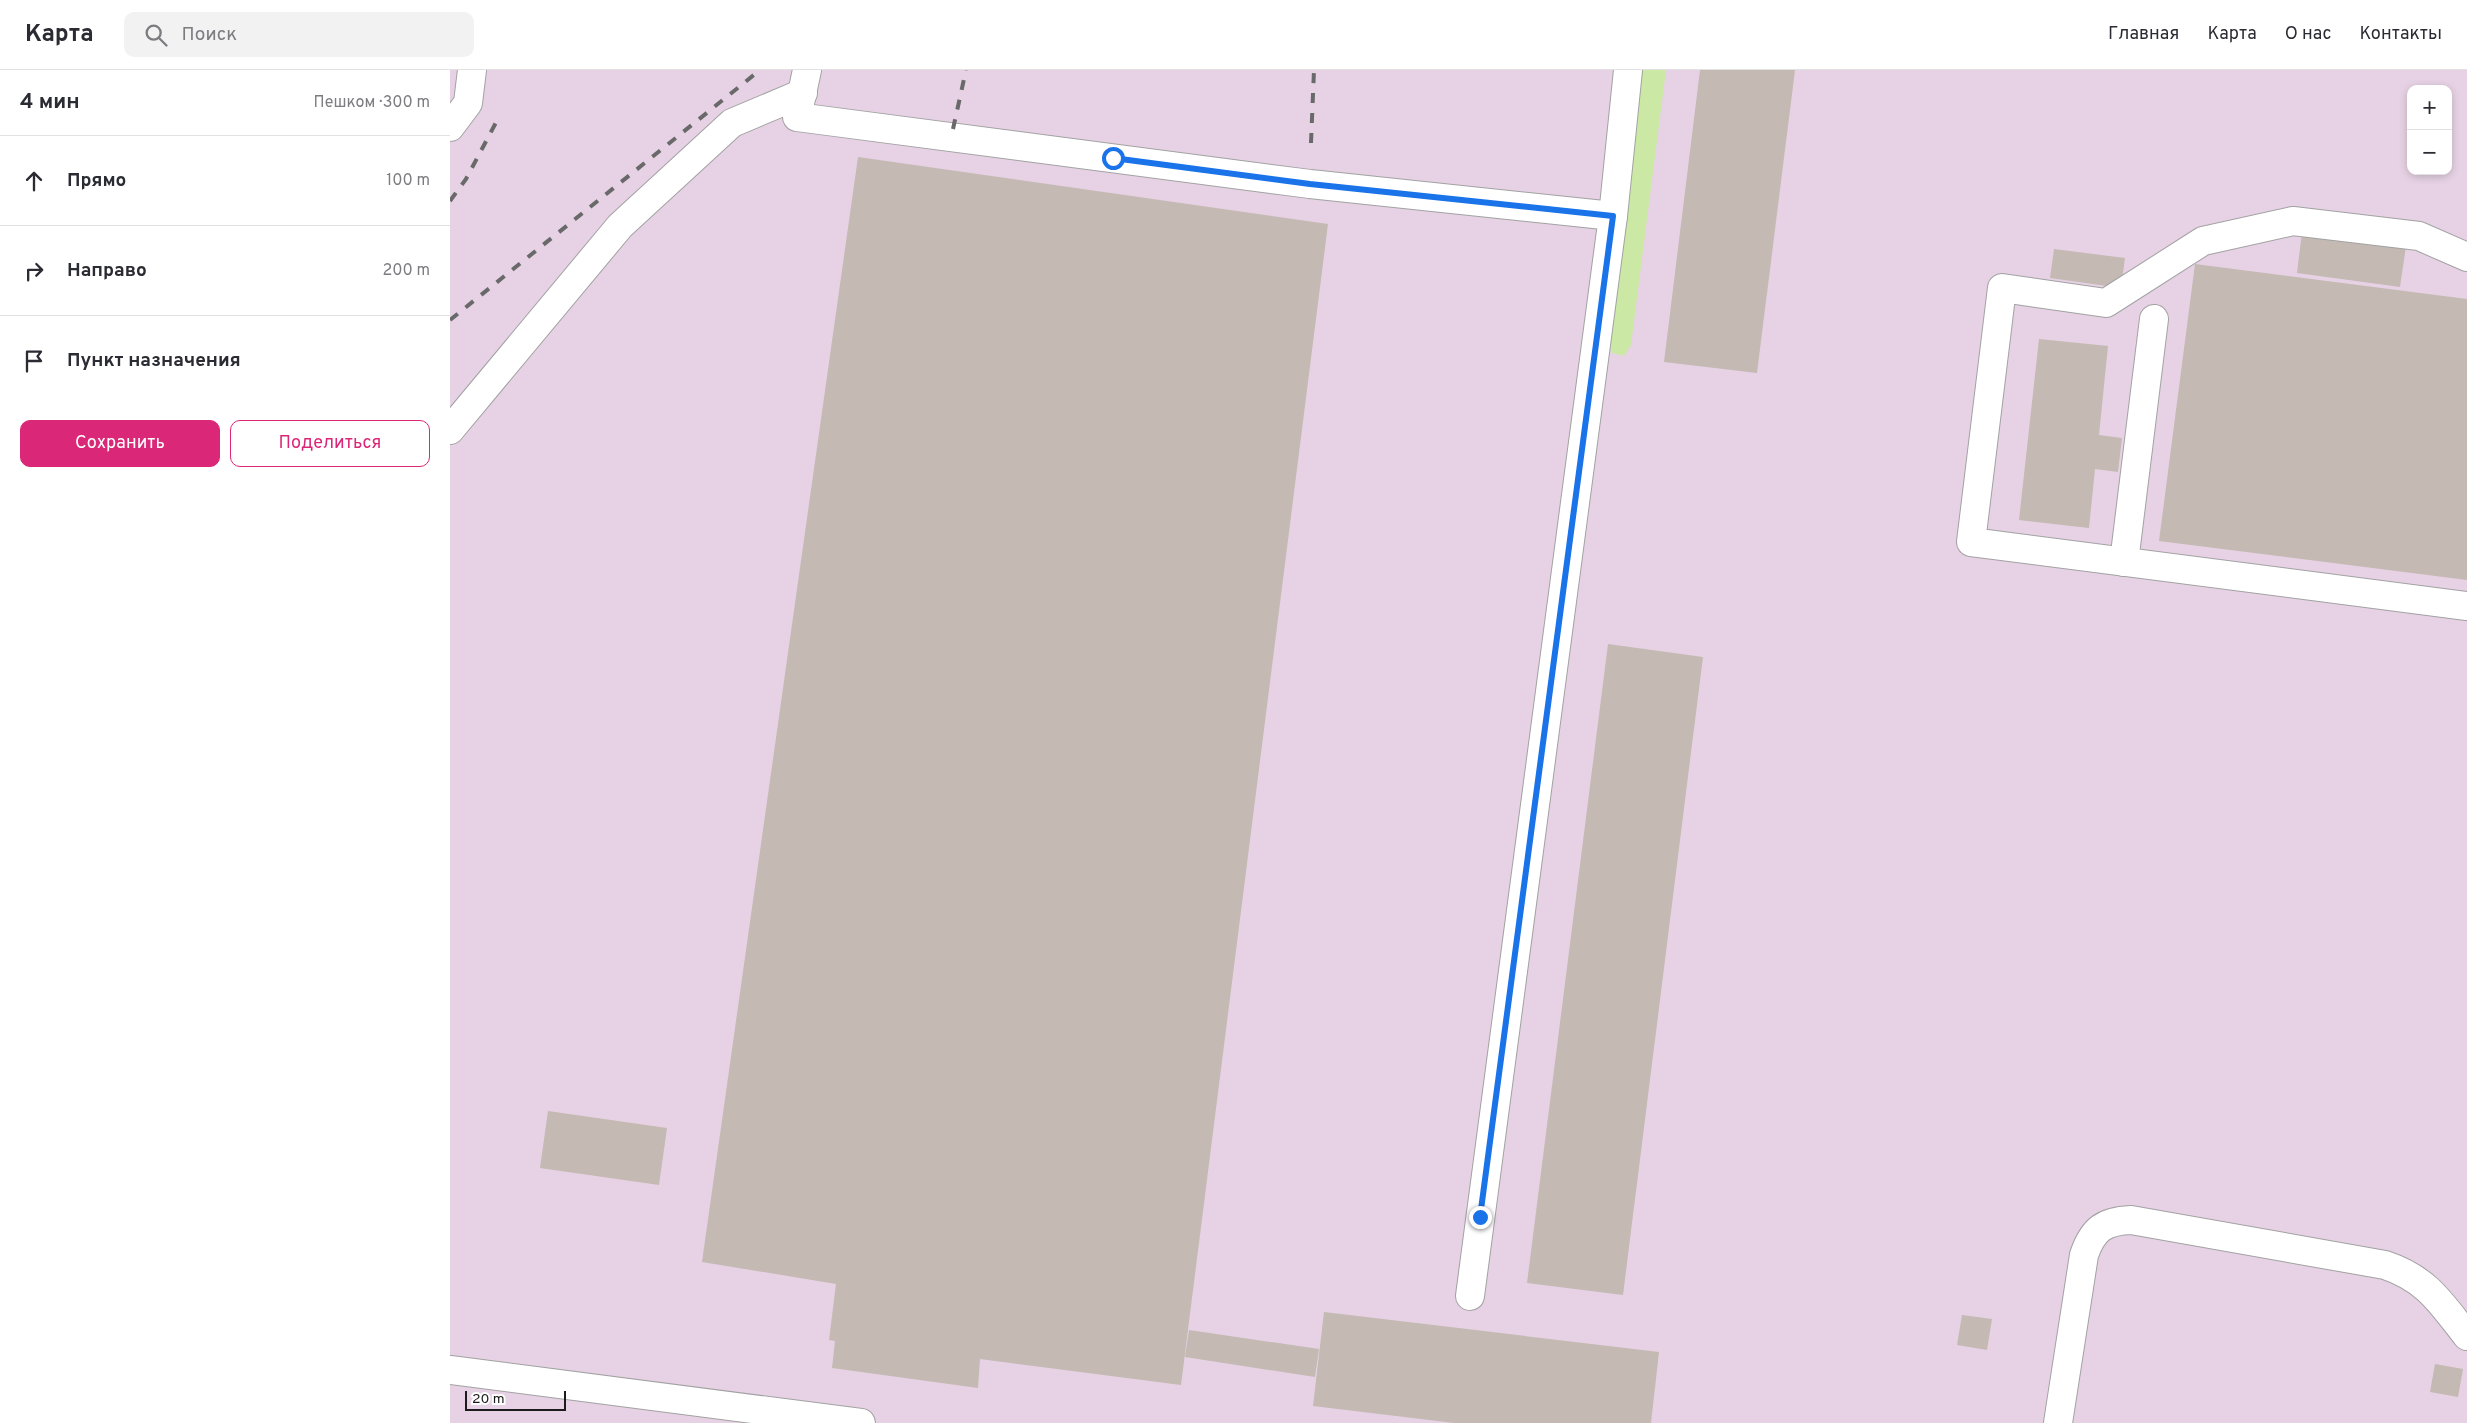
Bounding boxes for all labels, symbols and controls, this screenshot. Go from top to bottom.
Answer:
search box [124,12,474,57]
text: Карта [25,20,94,50]
icon: search [142,21,170,49]
text: Поиск [182,23,237,47]
text: Главная [2108,23,2179,46]
text: Карта [2207,23,2257,46]
text: О нас [2285,23,2331,46]
text: Контакты [2359,23,2442,46]
map controls [2407,85,2452,175]
button: + [2407,85,2452,130]
text: 4 мин [20,89,80,116]
text: Пешком · 300 m [314,93,430,113]
button: − [2407,130,2452,175]
route start [1102,147,1125,170]
icon: ahead [20,167,48,195]
text: Прямо [67,169,126,193]
text: 100 m [386,171,430,191]
icon: right [20,257,48,285]
text: Направо [67,259,147,283]
text: 200 m [382,261,430,281]
icon: arrive [20,347,48,375]
text: Пункт назначения [67,349,241,373]
button: Сохранить [20,420,220,467]
button: Поделиться [230,420,430,467]
route end [1469,1206,1492,1229]
scale bar [465,1388,566,1411]
text: 20 m [472,1391,505,1408]

